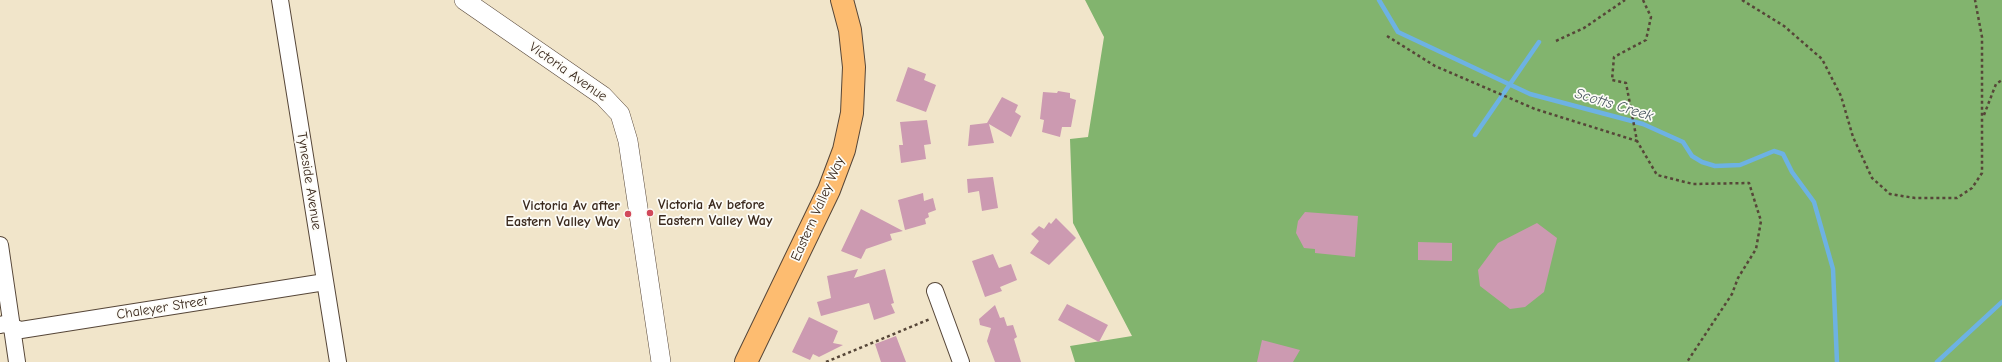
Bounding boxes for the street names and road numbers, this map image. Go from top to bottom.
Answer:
street label: Victoria Avenue [526,39,610,105]
street label: Tyneside Avenue [293,131,325,231]
street label: Eastern Valley Way [787,154,849,264]
street label: Chaleyer Street [115,293,209,323]

